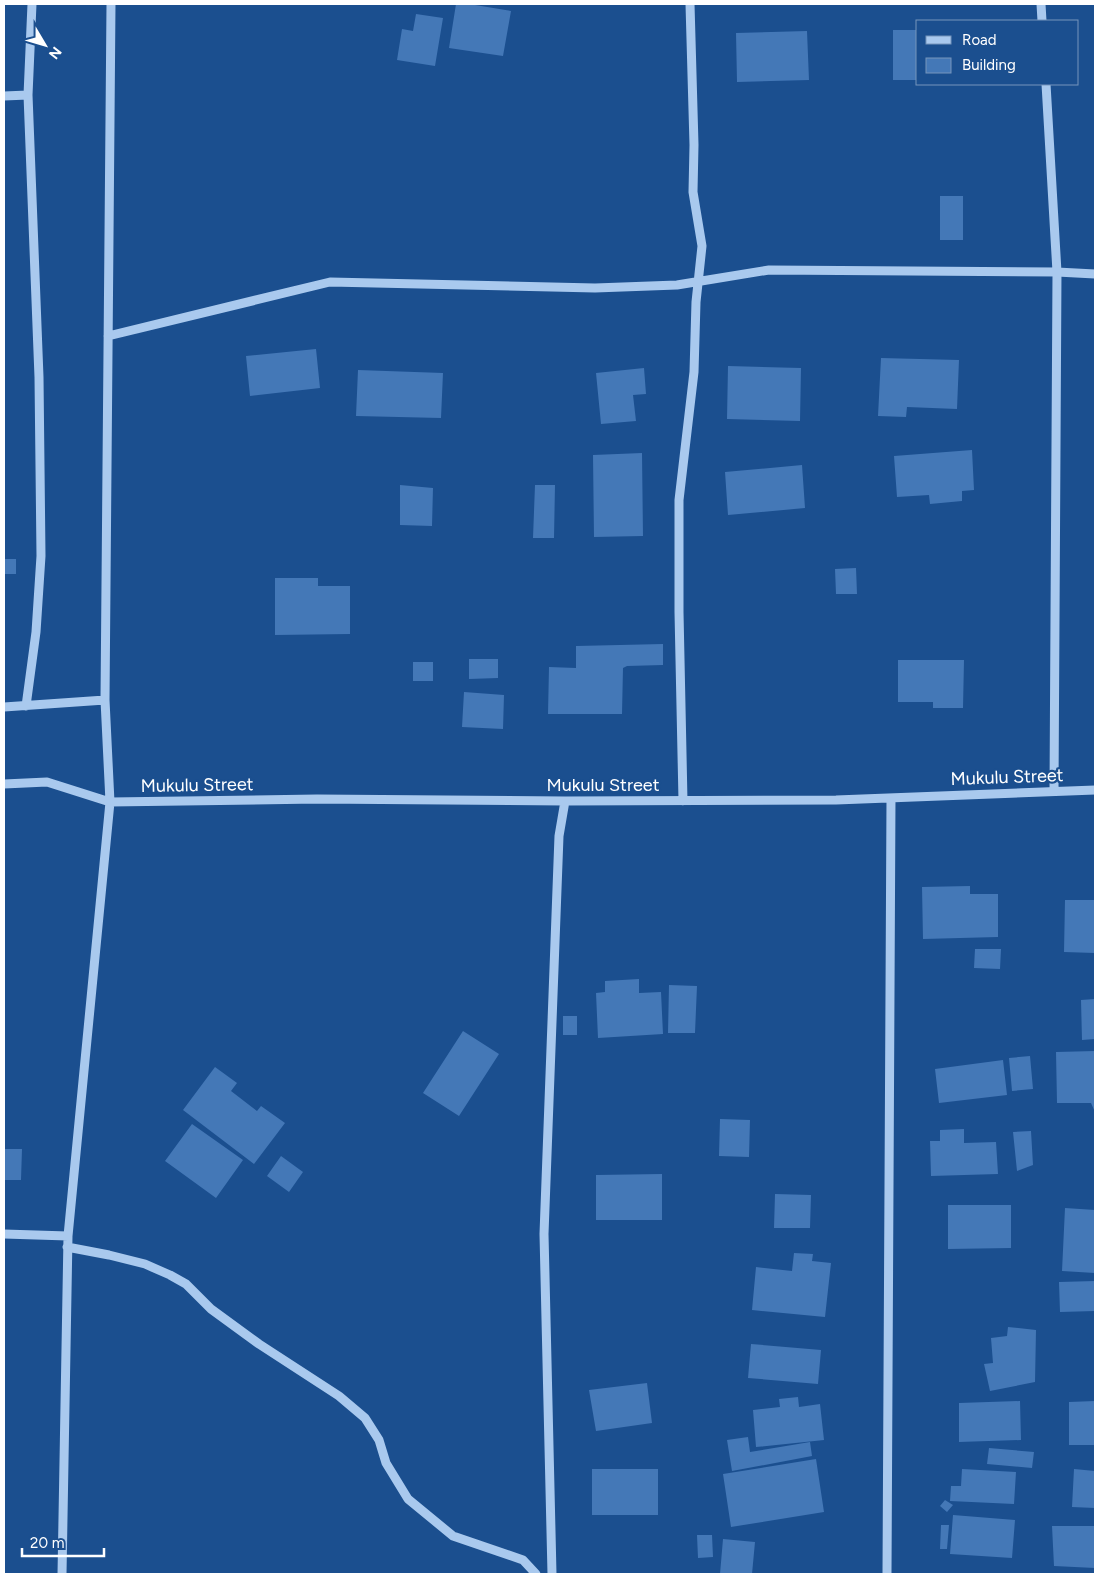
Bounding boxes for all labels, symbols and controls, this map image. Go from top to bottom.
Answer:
north arrow [20,20,70,70]
legend [916,20,1079,85]
text: Road [962,31,997,49]
text: N [45,43,65,62]
text: Building [962,56,1016,74]
street label: Mukulu Street [950,764,1064,790]
street label: Mukulu Street [140,773,254,797]
street label: Mukulu Street [547,774,660,796]
scale bar [22,1526,105,1558]
text: 20 m [30,1534,64,1552]

